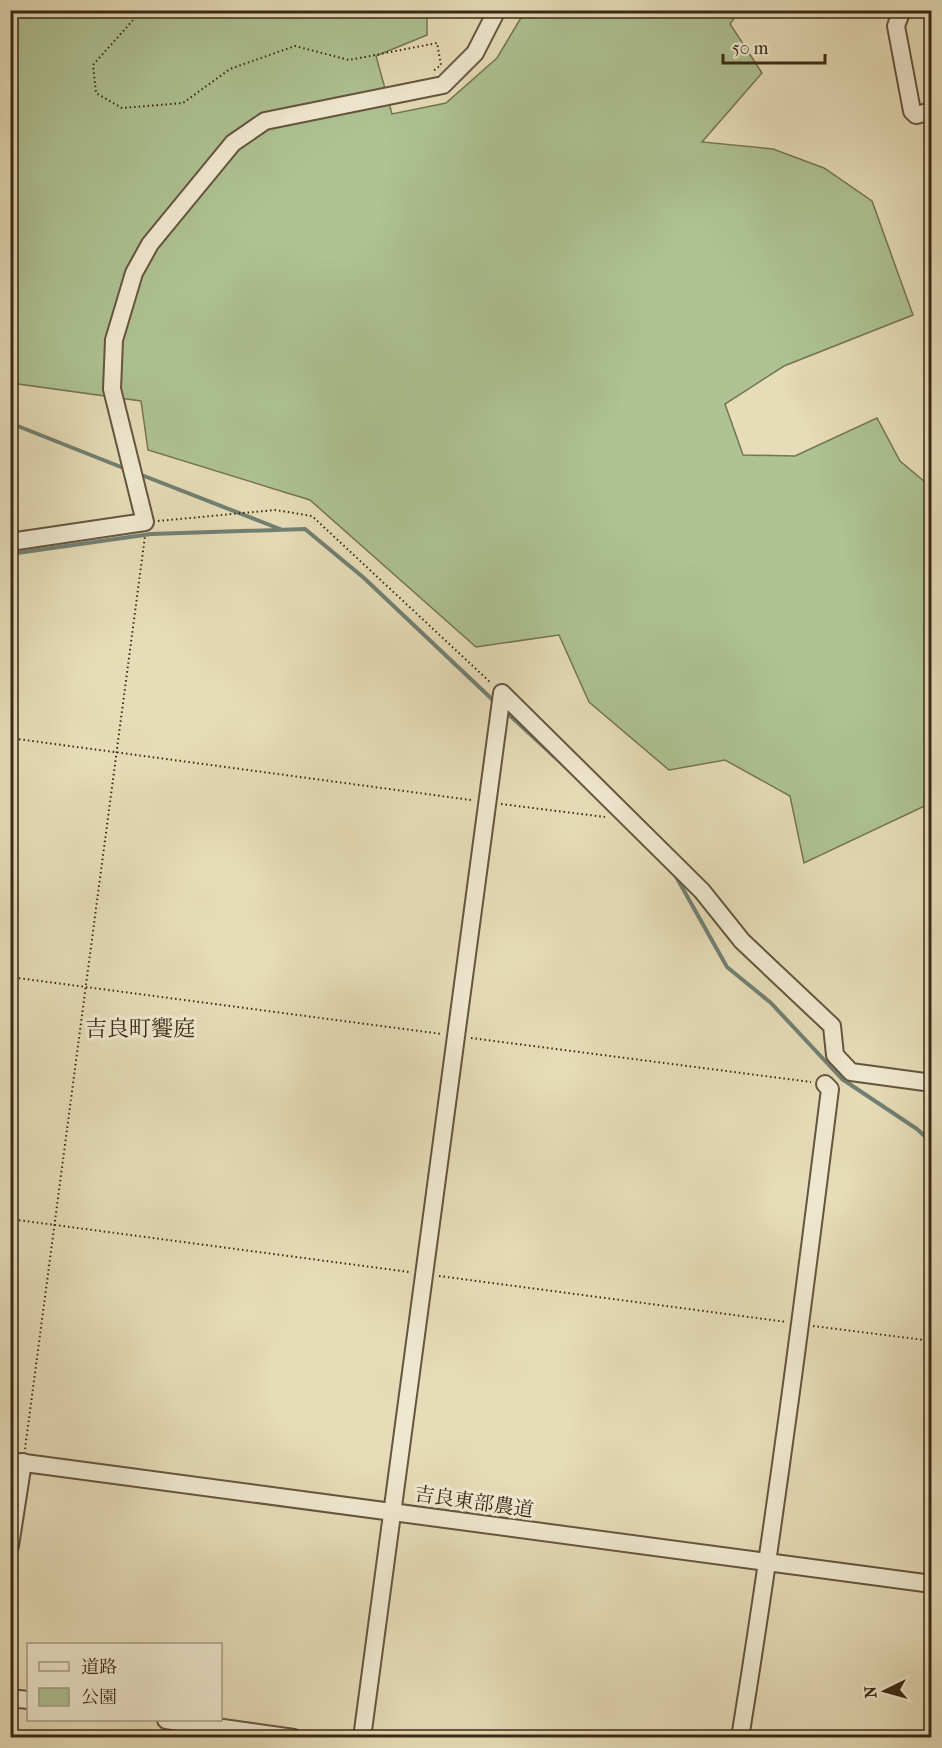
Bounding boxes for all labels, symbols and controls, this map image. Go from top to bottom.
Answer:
scale bar [723,27,825,65]
text: 50 m [732,38,769,59]
district label: 吉良町饗庭 [85,1016,195,1042]
street label: 吉良東部農道 [413,1482,535,1522]
legend [27,1643,222,1721]
text: 道路 [81,1657,117,1678]
north arrow [855,1661,915,1721]
text: N [860,1685,881,1699]
text: 公園 [81,1687,117,1708]

